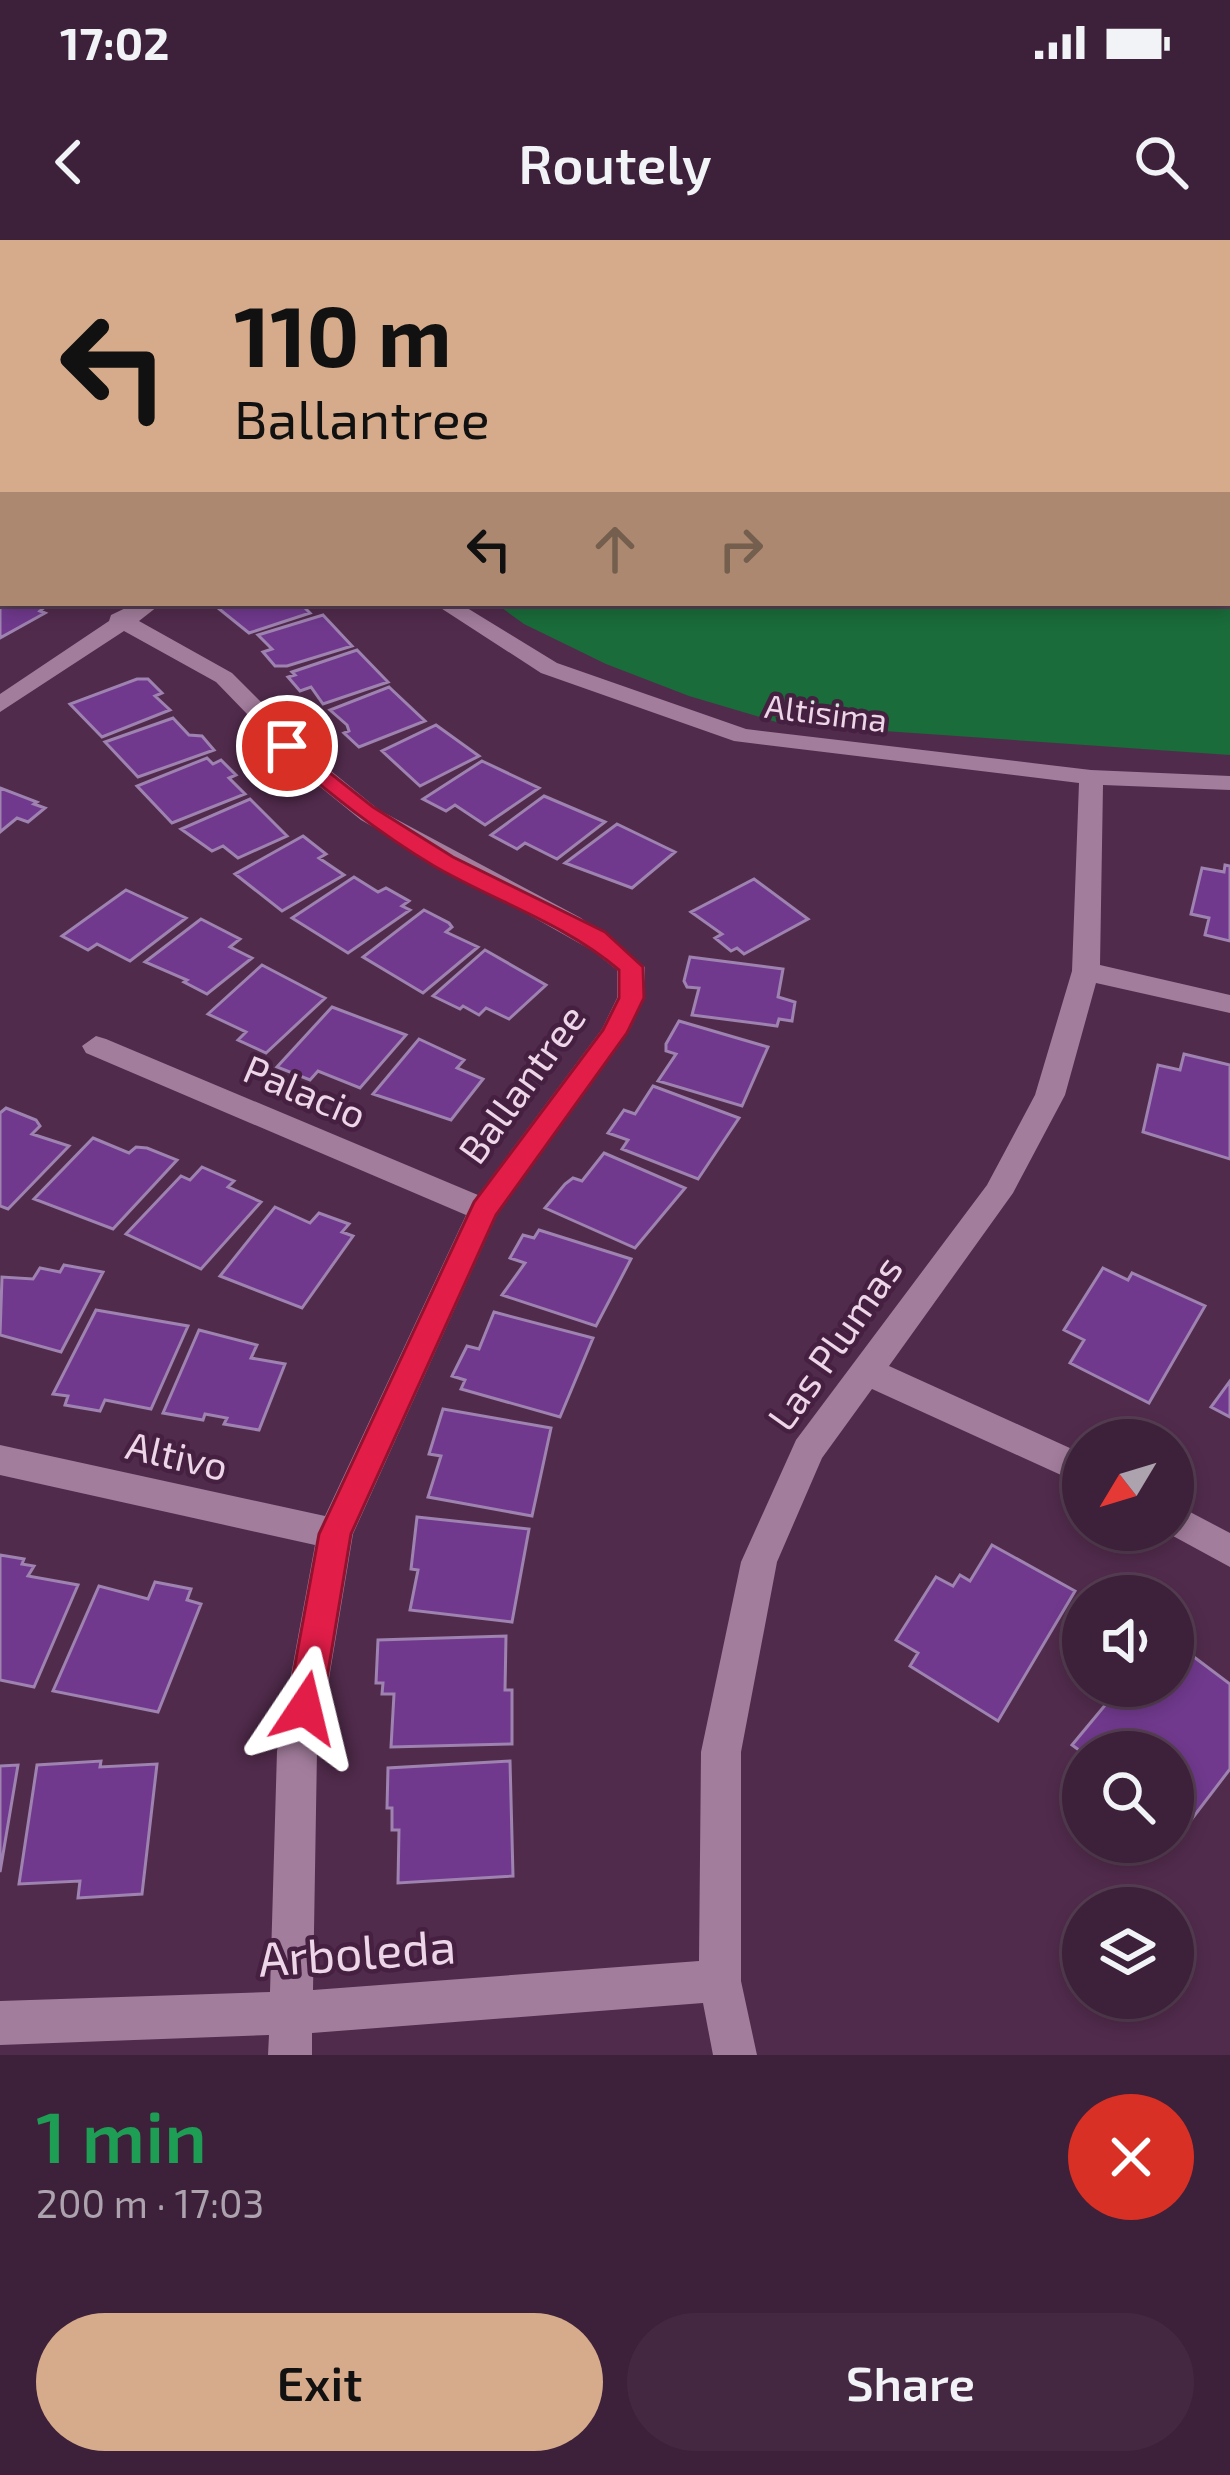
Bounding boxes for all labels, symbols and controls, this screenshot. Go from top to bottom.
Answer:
text: 17:02 [60,15,169,69]
icon: back [36,129,102,195]
icon: search [1128,129,1194,195]
text: Routely [518,130,712,195]
text: 110 m [234,283,452,384]
icon: left [36,288,192,444]
text: Ballantree [234,385,490,450]
icon: left [456,516,522,582]
icon: ahead [582,516,648,582]
icon: right [708,516,774,582]
street label: Altisima [763,685,890,739]
pin [236,695,338,797]
icon: arrive [254,713,320,779]
street label: Ballantree [447,995,594,1172]
street label: Palacio [237,1044,374,1137]
street label: Las Plumas [757,1246,911,1438]
north arrow [1062,1419,1194,1551]
map controls [1062,1419,1194,2019]
street label: Altivo [122,1420,233,1489]
button: sound [1062,1575,1194,1707]
position arrow [242,1645,368,1771]
button: search [1062,1731,1194,1863]
button: layers [1062,1887,1194,2019]
street label: Arboleda [256,1915,457,1987]
text: 1 min [36,2091,207,2177]
button: close [1068,2094,1194,2220]
text: 200 m · 17:03 [36,2179,264,2226]
button: Exit [36,2313,603,2451]
button: Share [627,2313,1194,2451]

